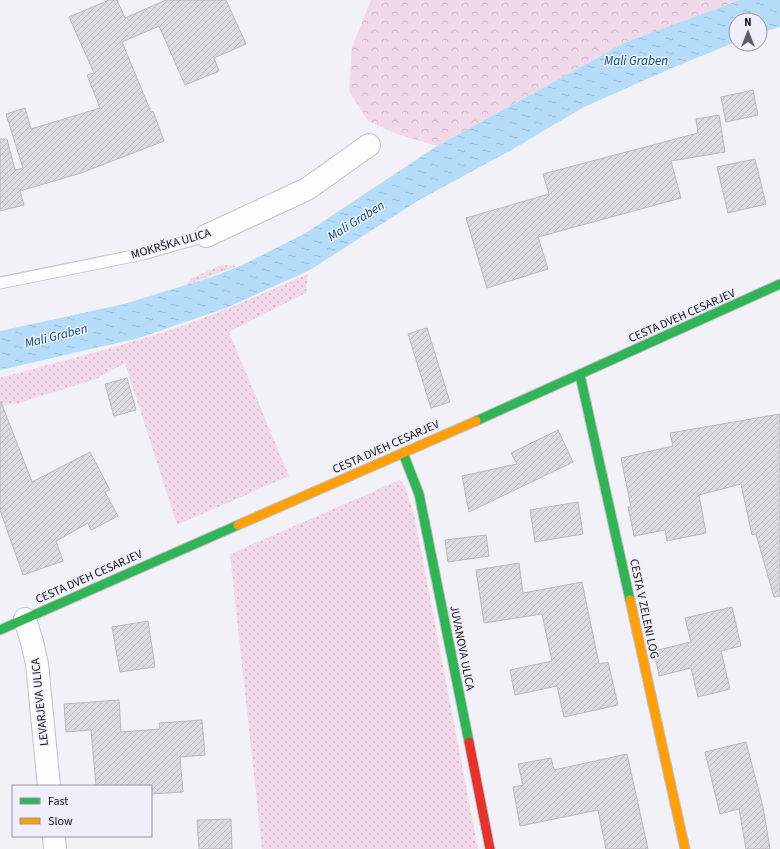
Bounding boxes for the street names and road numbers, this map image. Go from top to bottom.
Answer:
street label: MOKRŠKA ULICA [129,224,213,264]
street label: CESTA DVEH CESARJEV [626,284,739,347]
street label: CESTA DVEH CESARJEV [330,415,443,478]
street label: CESTA DVEH CESARJEV [33,545,146,608]
street label: CESTA V ZELENI LOG [625,557,663,661]
street label: JUVANOVA ULICA [445,604,479,693]
street label: LEVARJEVA ULICA [27,657,53,747]

